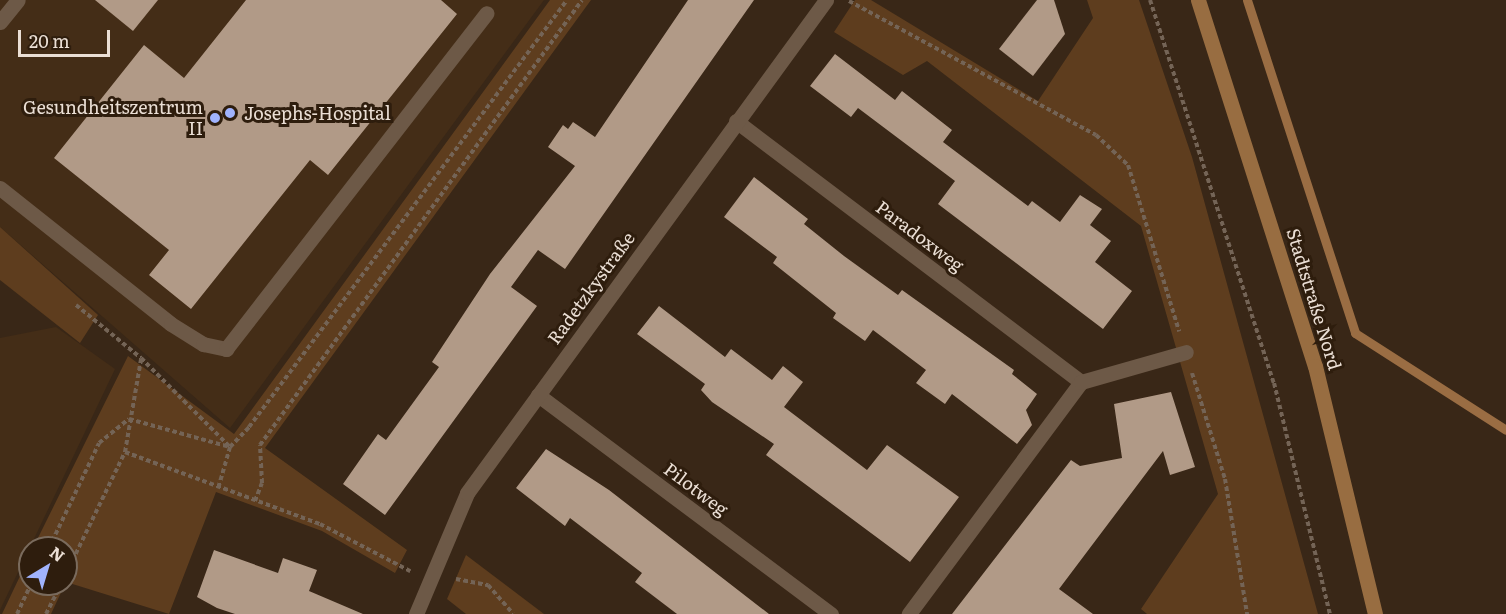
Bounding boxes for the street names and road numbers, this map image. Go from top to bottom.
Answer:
street label: Paradoxweg [872,196,968,276]
street label: Stadtstraße Nord [1282,226,1346,372]
street label: Radetzkystraße [543,228,639,348]
street label: Pilotweg [660,458,732,520]

